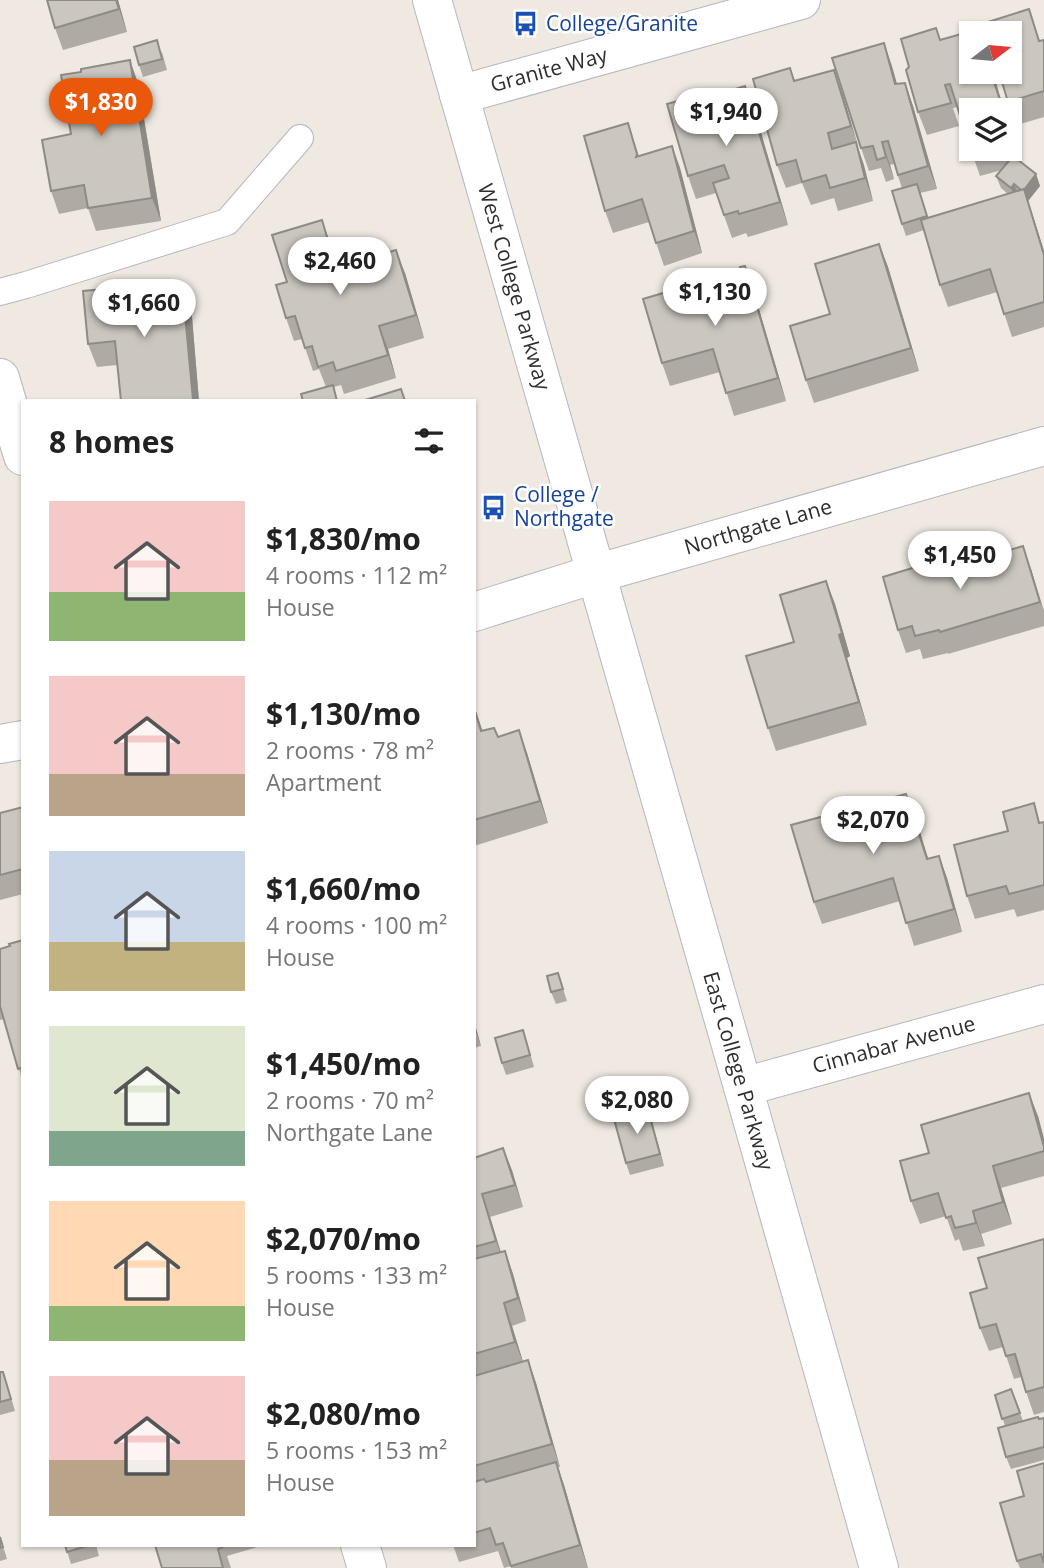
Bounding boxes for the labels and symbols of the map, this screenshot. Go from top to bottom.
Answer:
place label: College/Granite [546,9,698,37]
bus stop icon: College/Granite [512,10,540,38]
north arrow [959,21,1022,84]
street label: Granite Way [487,40,611,98]
pin: $1,830 [44,78,158,138]
pin: $1,940 [669,88,783,148]
street label: West College Parkway [472,180,558,394]
pin: $2,460 [283,238,397,297]
pin: $1,130 [658,268,772,328]
pin: $1,660 [87,280,201,339]
place label: College / Northgate [514,480,614,532]
street label: Northgate Lane [681,492,835,561]
bus stop icon: College / Northgate [480,493,508,521]
pin: $1,450 [903,532,1017,591]
pin: $2,070 [816,796,930,856]
street label: East College Parkway [697,968,781,1174]
street label: Cinnabar Avenue [809,1009,978,1079]
pin: $2,080 [580,1076,694,1136]

